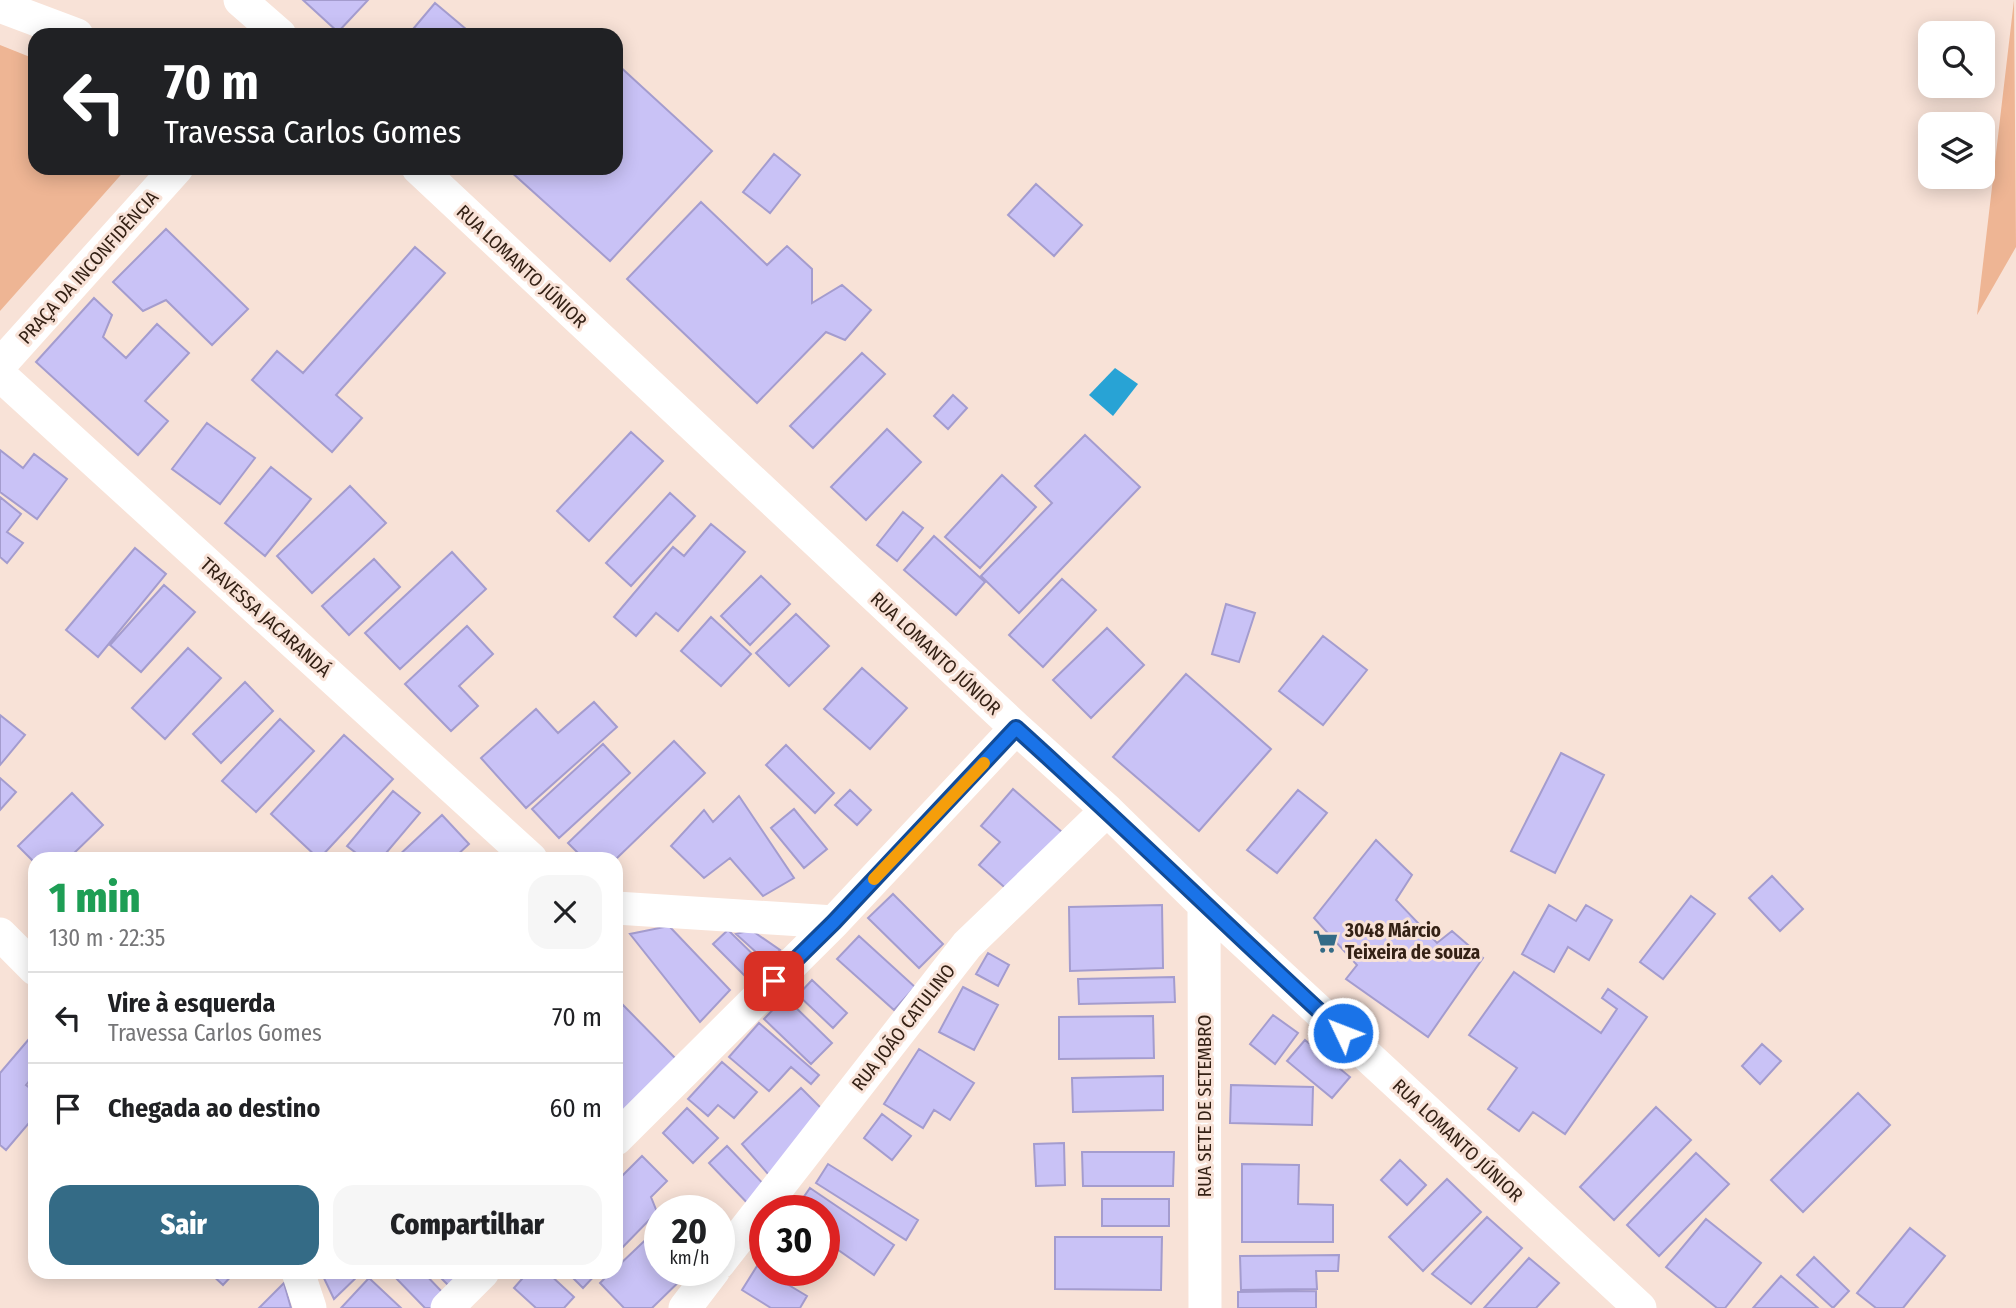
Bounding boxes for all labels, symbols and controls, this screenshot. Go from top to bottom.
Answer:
map controls [1918,21,1995,189]
button: search [1918,21,1995,98]
text: 70 m [164,53,259,112]
icon: left [49,56,140,147]
button: layers [1918,112,1995,189]
text: Travessa Carlos Gomes [164,113,461,151]
street label: PRAÇA DA INCONFIDÊNCIA [14,186,163,349]
street label: RUA LOMANTO JÚNIOR [452,200,592,333]
street label: TRAVESSA JACARANDÁ [196,553,336,682]
street label: RUA LOMANTO JÚNIOR [866,587,1006,720]
text: 1 min [49,873,140,923]
button: close [528,875,602,949]
place label: 3048 Márcio Teixeira de souza [1344,919,1480,964]
text: 130 m · 22:35 [49,924,165,952]
supermarket icon: 3048 Márcio Teixeira de souza [1311,927,1339,955]
pin [744,951,804,1011]
street label: RUA JOÃO CATULINO [847,959,960,1095]
icon: arrive [755,962,793,1000]
text: Vire à esquerda [108,988,275,1019]
position arrow [1306,996,1380,1070]
icon: left [49,999,87,1037]
text: 70 m [552,1002,602,1033]
street label: RUA SETE DE SETEMBRO [1193,1015,1216,1197]
text: Travessa Carlos Gomes [108,1019,322,1047]
street label: RUA LOMANTO JÚNIOR [1388,1074,1528,1207]
icon: arrive [49,1090,87,1128]
text: Chegada ao destino [108,1093,320,1124]
text: 60 m [549,1093,602,1124]
button: Sair [49,1185,319,1265]
button: Compartilhar [333,1185,602,1265]
speed limit sign: 30 [749,1195,840,1286]
text: 20 [672,1210,707,1252]
text: km/h [669,1247,710,1269]

